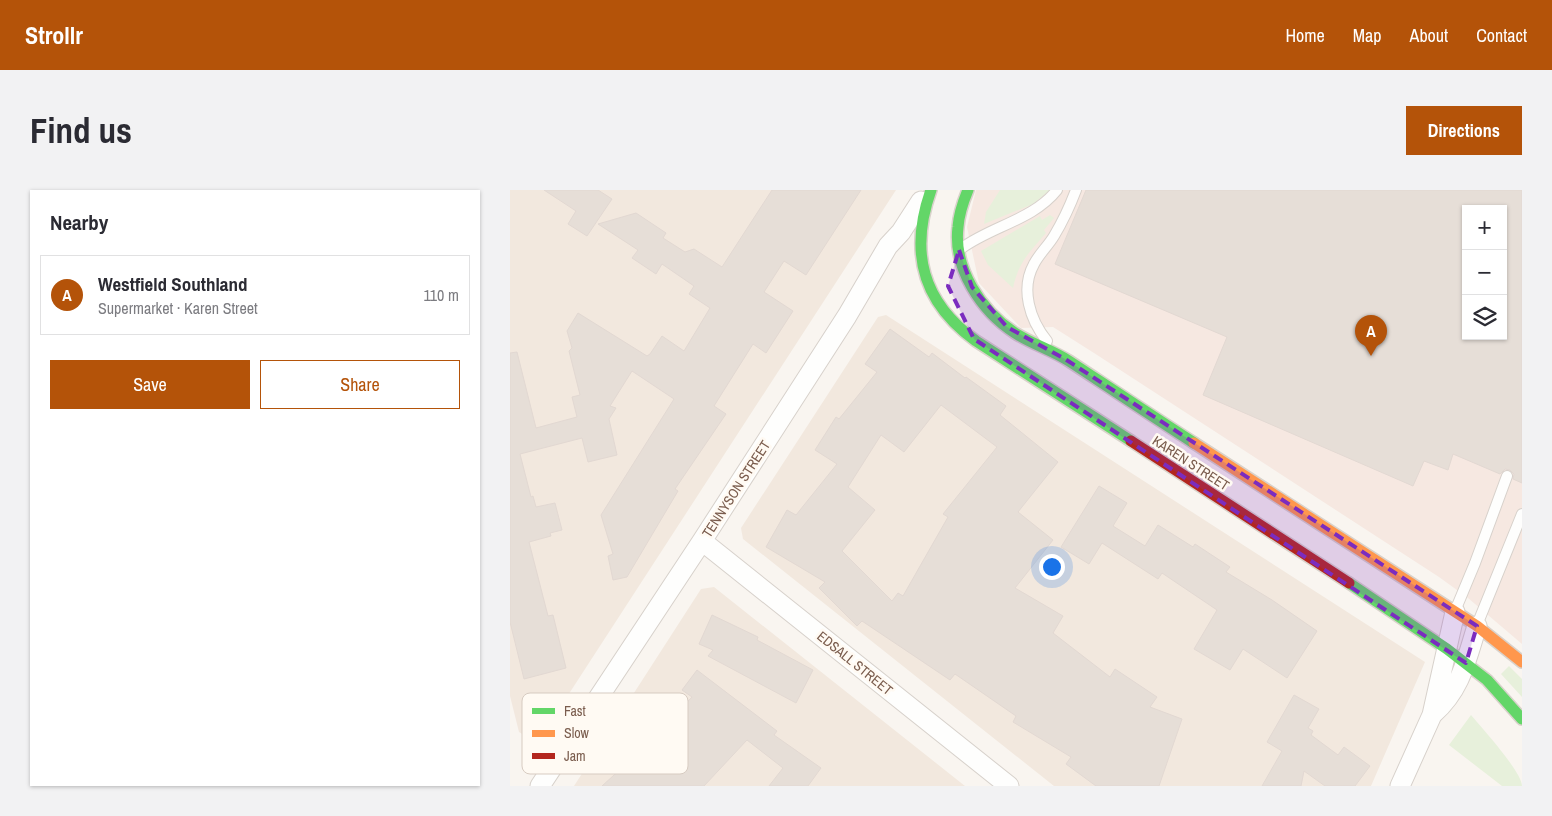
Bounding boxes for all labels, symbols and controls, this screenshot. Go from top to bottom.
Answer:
text: Strollr [25,19,83,51]
text: Home [1285,23,1325,48]
text: Map [1353,23,1382,48]
text: About [1410,23,1448,48]
text: Contact [1476,23,1527,48]
button: Directions [1406,106,1522,155]
text: Find us [30,107,132,154]
map controls [1462,205,1507,340]
button: + [1462,205,1507,250]
text: Nearby [50,208,108,237]
button: − [1462,250,1507,295]
text: Westfield Southland [98,271,248,297]
text: A [62,284,72,306]
text: 110 m [423,284,459,306]
button: layers [1462,295,1507,340]
text: Supermarket · Karen Street [98,297,258,319]
pin: A [1355,315,1387,356]
button: Save [50,360,250,409]
button: Share [260,360,460,409]
street label: KAREN STREET [1149,431,1233,495]
street label: TENNYSON STREET [698,437,774,541]
your location [1039,554,1065,580]
street label: EDSALL STREET [814,627,896,699]
legend [522,693,688,774]
text: Fast [564,702,586,720]
text: Slow [564,724,590,742]
text: Jam [564,747,586,765]

